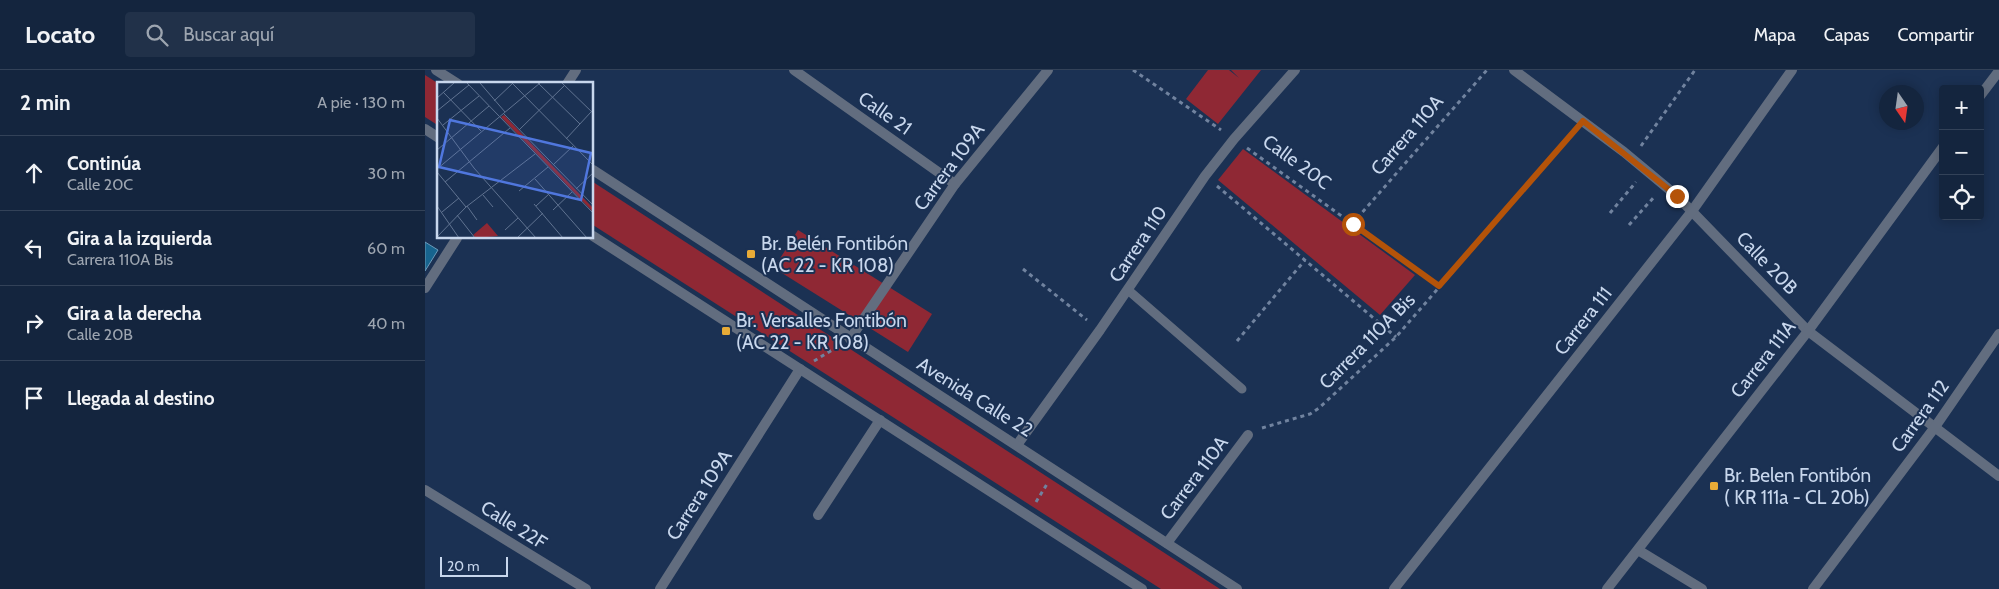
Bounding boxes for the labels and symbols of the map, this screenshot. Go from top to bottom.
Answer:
inset map [437,82,594,239]
north arrow [1879,85,1924,130]
street label: Calle 21 [854,86,916,140]
street label: Carrera 110A [1366,90,1448,180]
street label: Carrera 109A [909,119,989,215]
street label: Calle 20C [1258,130,1336,195]
route end [1666,185,1689,208]
street label: Carrera 110 [1104,201,1172,287]
route start [1342,213,1365,236]
street label: Calle 20B [1732,227,1802,299]
place label: Br. Belén Fontibón (AC 22 - KR 108) [761,232,908,277]
marker: Br. Belén Fontibón (AC 22 - KR 108) [745,248,757,260]
street label: Carrera 111 [1549,282,1617,360]
street label: Carrera 110A Bis [1314,288,1420,394]
place label: Br. Versalles Fontibón (AC 22 - KR 108) [736,309,907,354]
street label: Carrera 111A [1726,315,1801,402]
marker: Br. Versalles Fontibón (AC 22 - KR 108) [720,325,732,337]
street label: Avenida Calle 22 [913,352,1037,442]
street label: Carrera 112 [1886,375,1954,457]
street label: Carrera 110A [1155,431,1233,524]
street label: Carrera 109A [661,445,737,544]
place label: Br. Belen Fontibón ( KR 111a - CL 20b) [1724,464,1871,509]
marker: Br. Belen Fontibón ( KR 111a - CL 20b) [1708,480,1720,492]
street label: Calle 22F [477,496,551,554]
scale bar [440,554,507,577]

